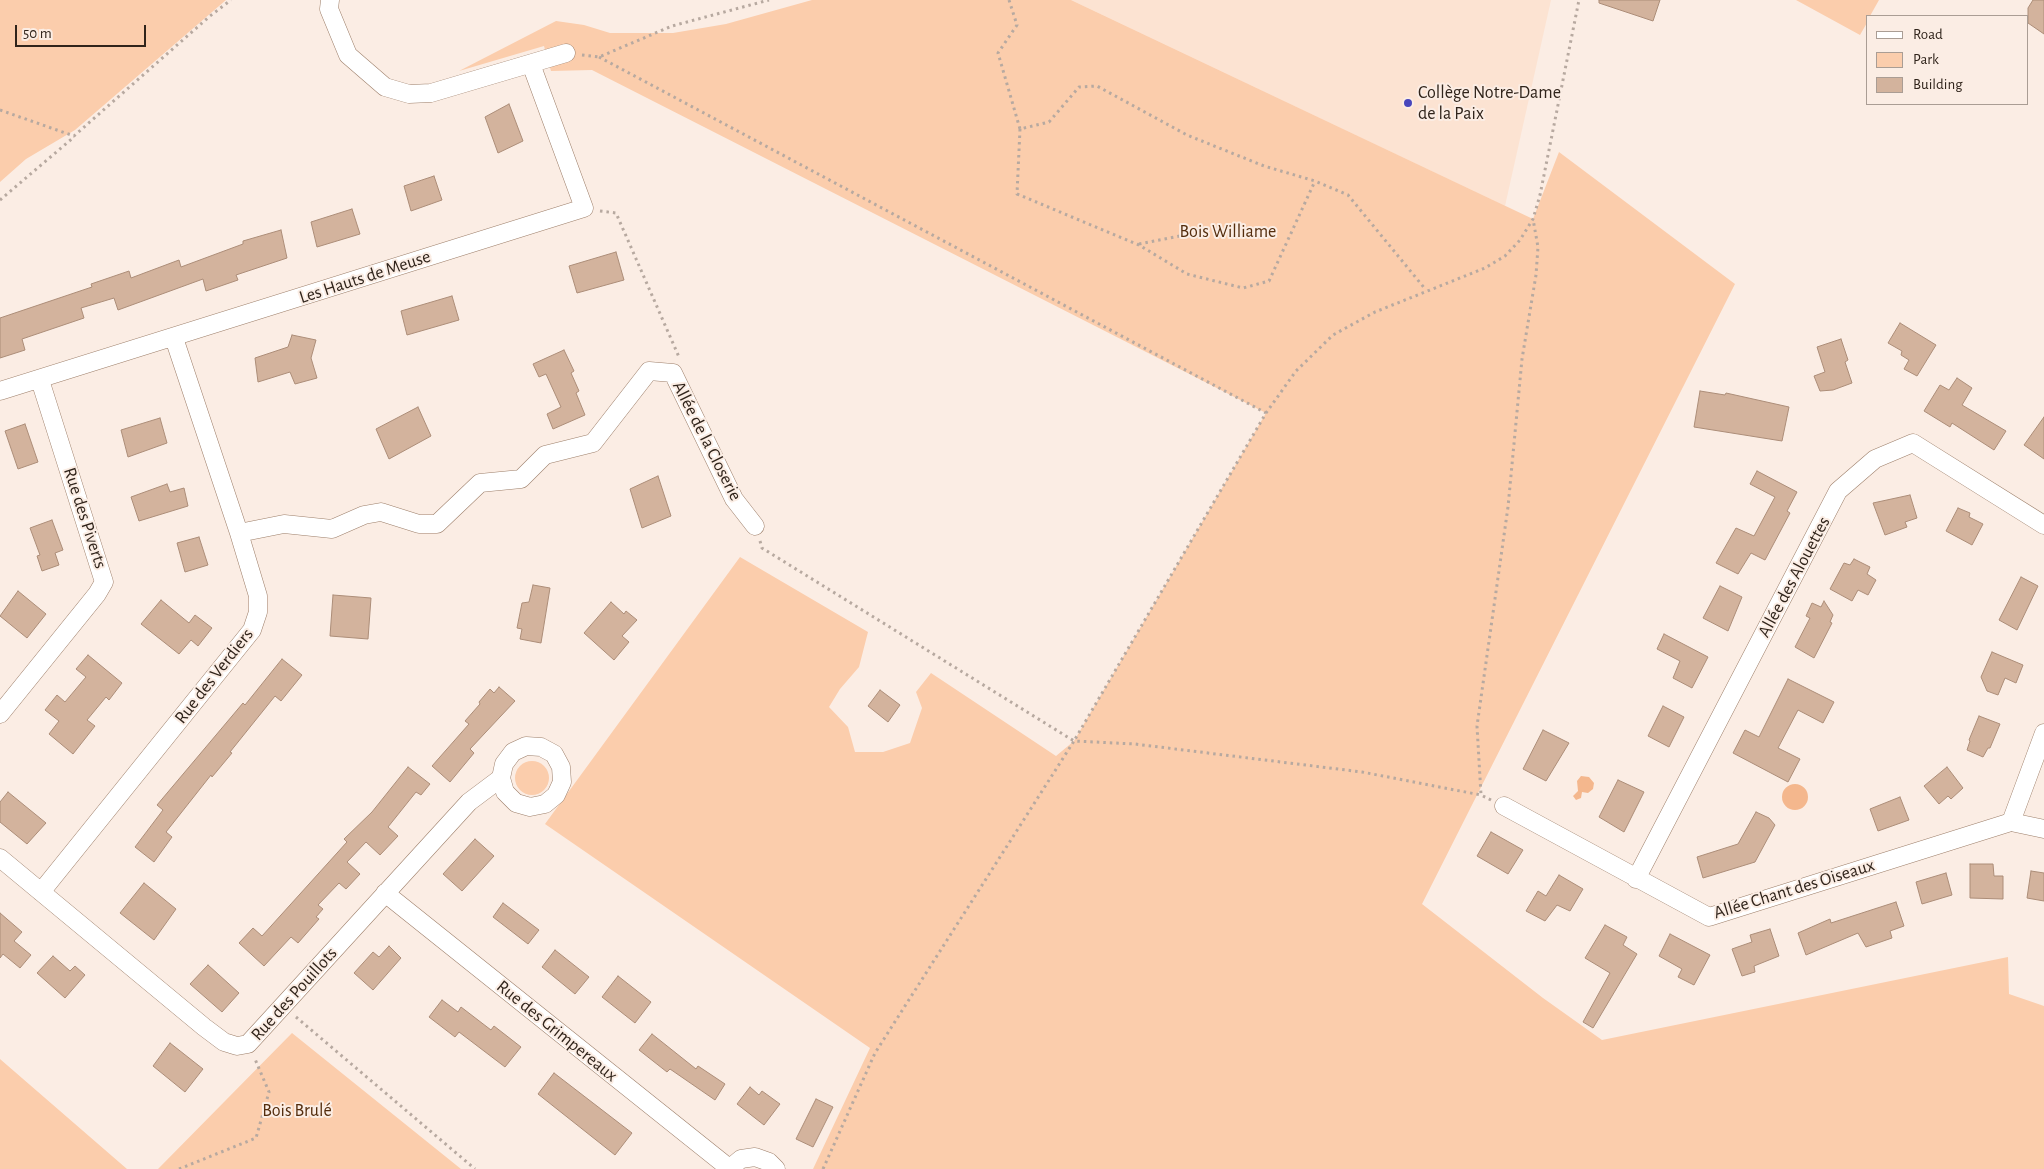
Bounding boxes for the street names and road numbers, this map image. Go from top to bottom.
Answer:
street label: Les Hauts de Meuse [297,246,433,308]
street label: Allée de la Closerie [668,378,746,504]
street label: Rue des Piverts [59,465,111,571]
street label: Allée des Alouettes [1753,513,1835,641]
street label: Rue des Verdiers [170,624,258,728]
street label: Allée Chant des Oiseaux [1711,854,1877,924]
street label: Rue des Pouillots [246,943,342,1045]
street label: Rue des Grimpereaux [492,976,622,1086]

